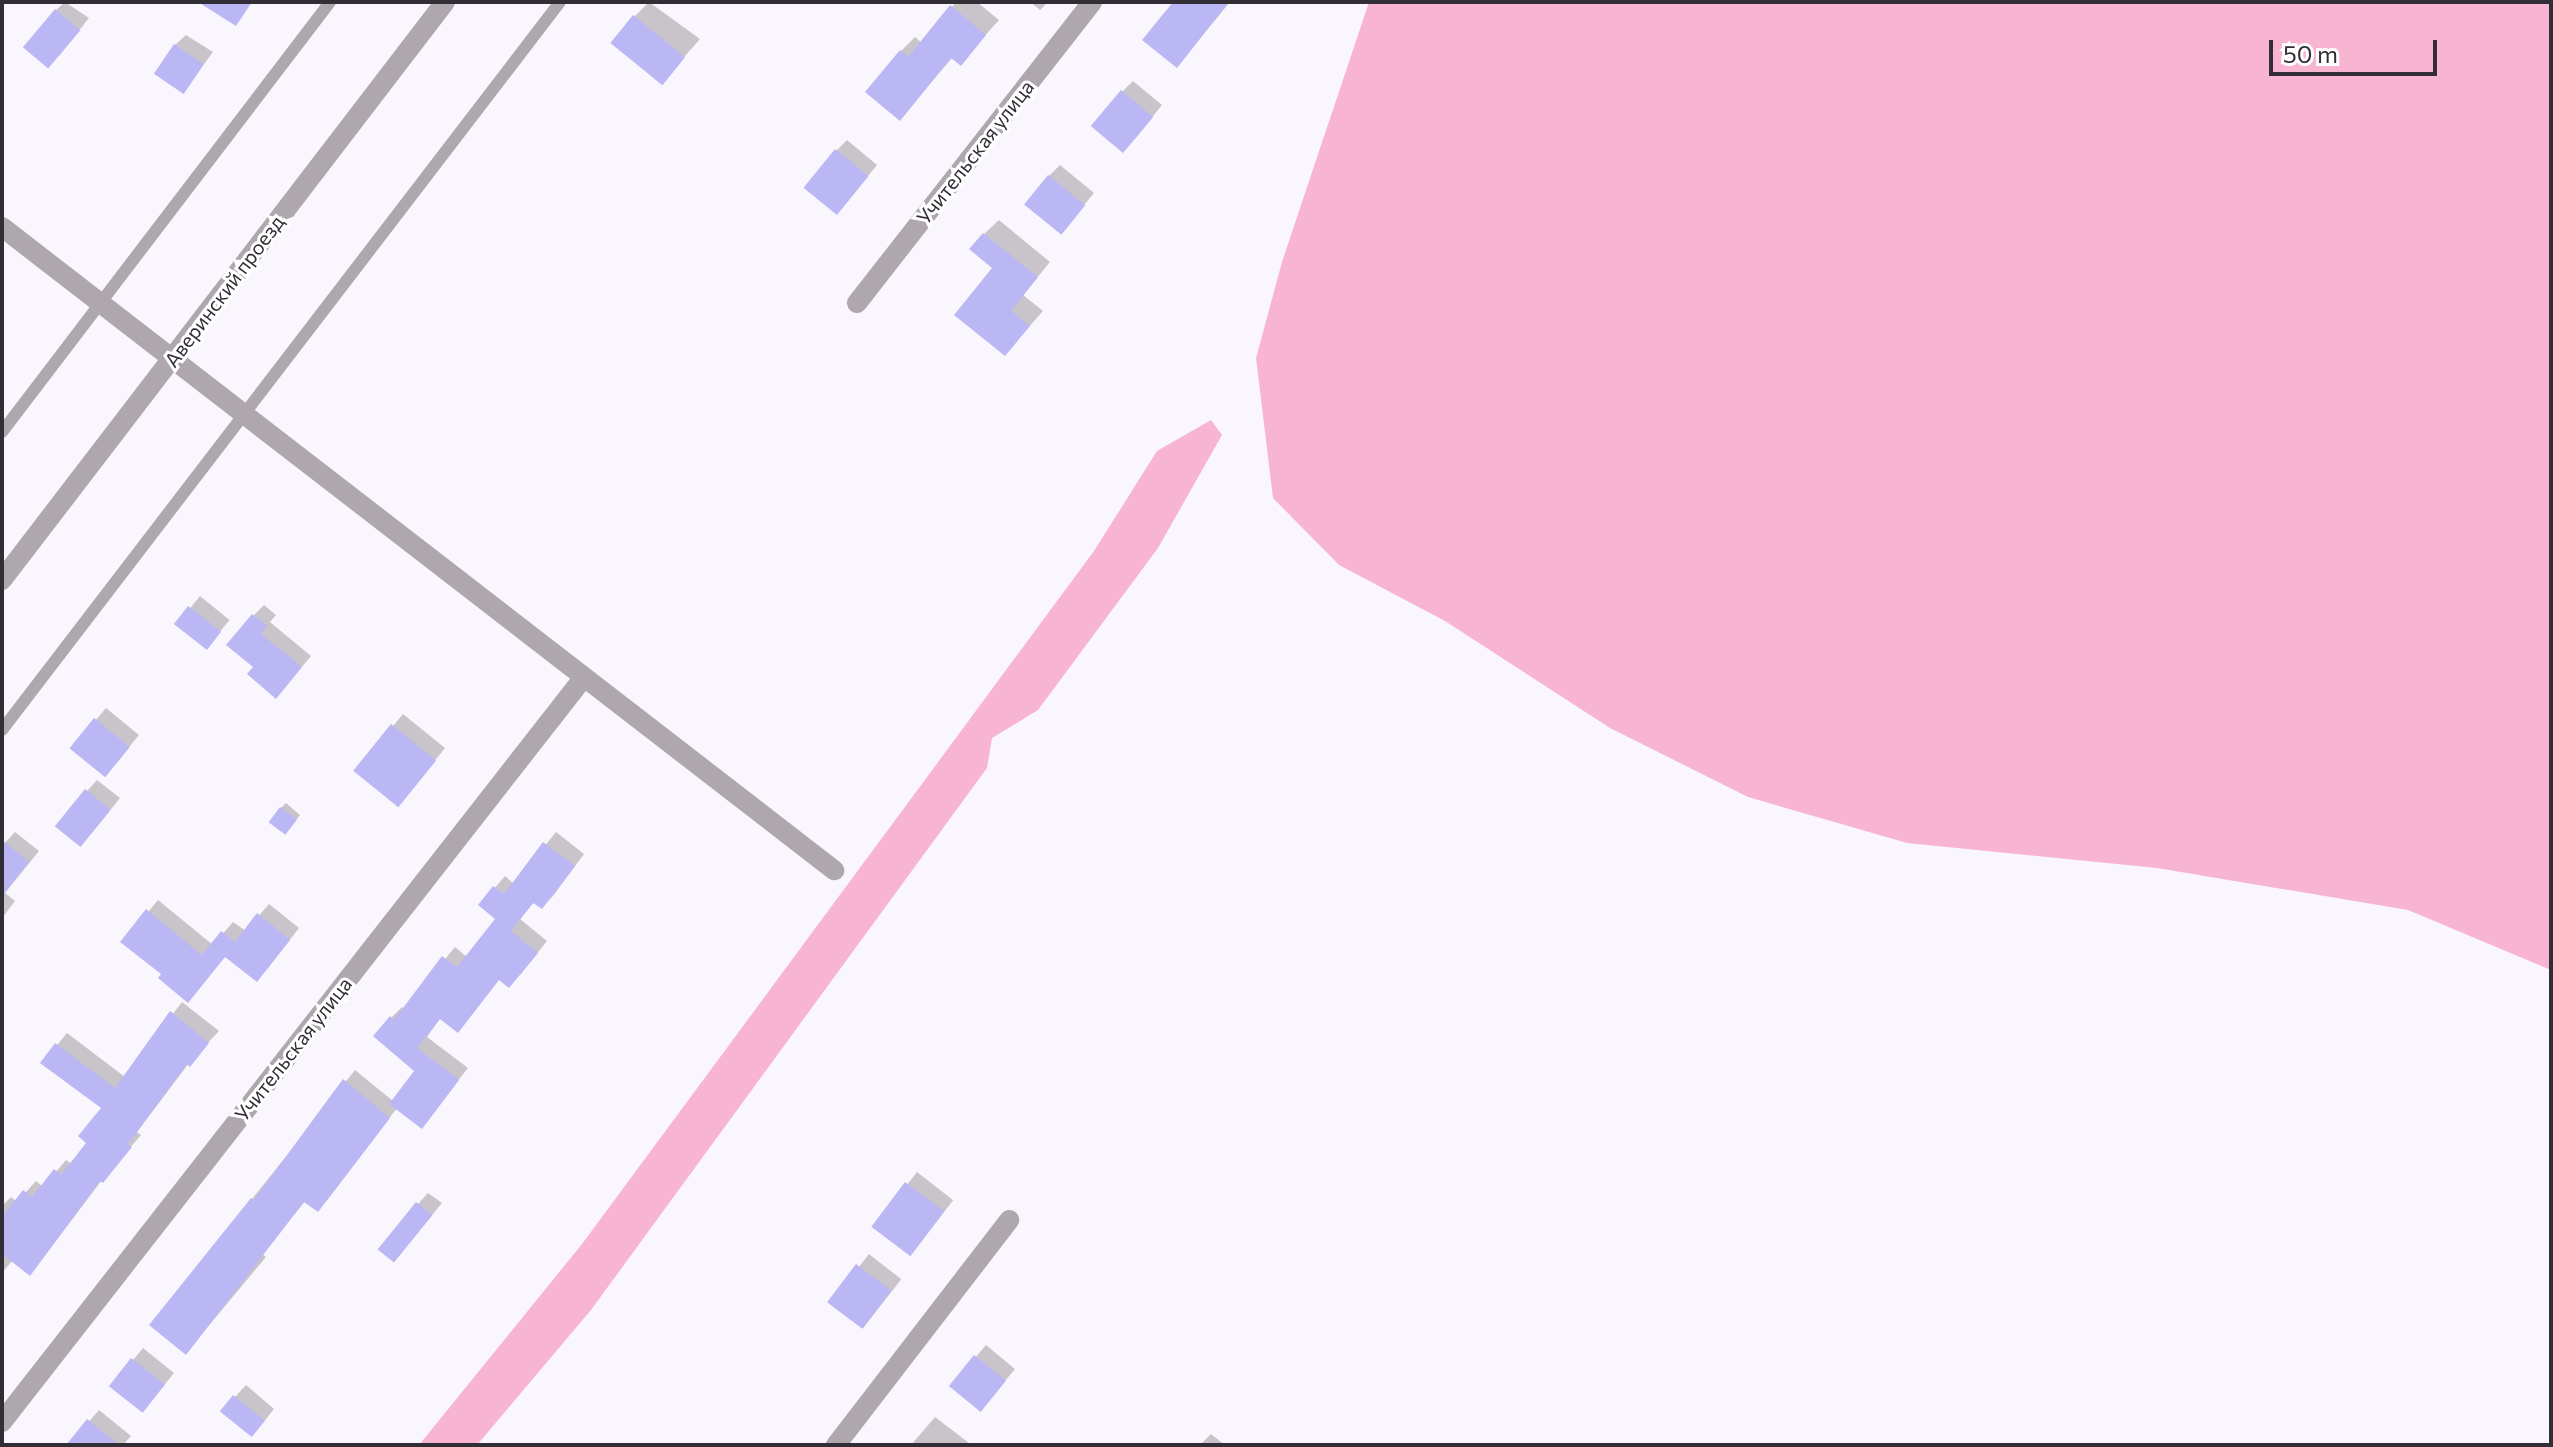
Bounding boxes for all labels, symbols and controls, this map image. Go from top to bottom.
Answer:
scale bar [2273,24,2441,74]
text: 50 m [2283,39,2338,68]
street label: Учительская улица [911,75,1039,229]
street label: Аверинский проезд [159,210,289,372]
street label: Учительская улица [229,972,357,1126]

